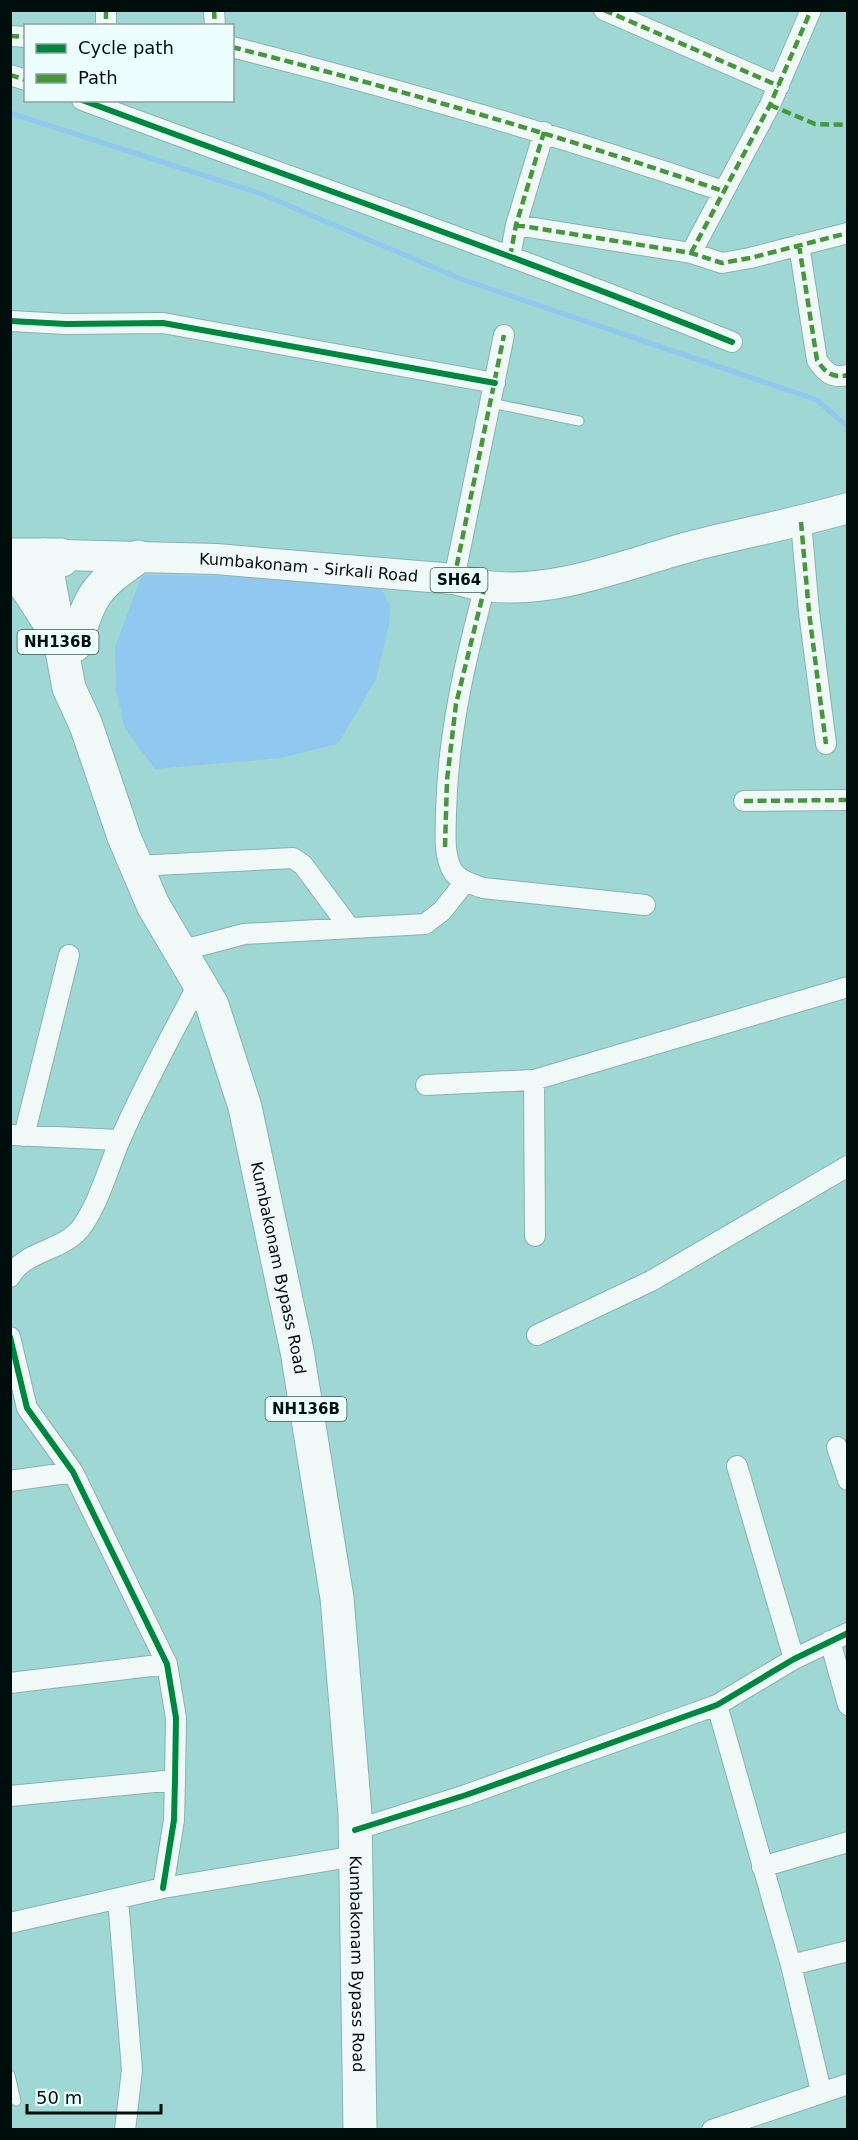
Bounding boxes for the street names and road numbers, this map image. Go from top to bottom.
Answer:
street label: Kumbakonam - Sirkali Road [199,549,419,585]
road number: SH64 [430,568,488,592]
road number: NH136B [17,630,98,654]
street label: Kumbakonam Bypass Road [247,1160,310,1376]
road number: NH136B [266,1397,346,1421]
street label: Kumbakonam Bypass Road [346,1855,369,2073]

